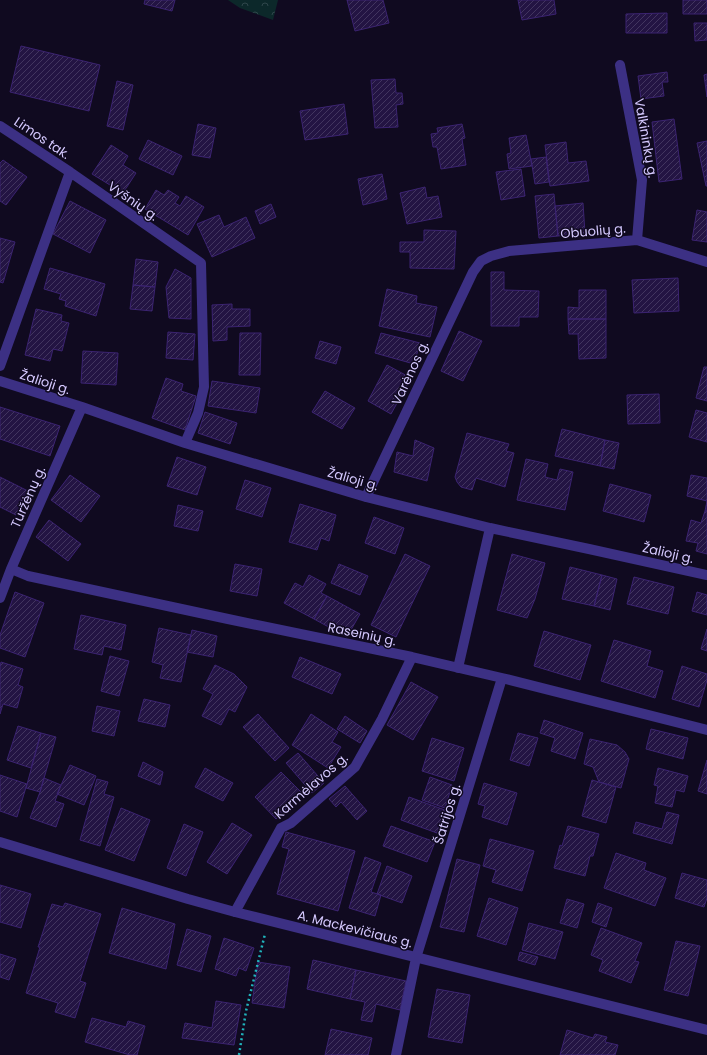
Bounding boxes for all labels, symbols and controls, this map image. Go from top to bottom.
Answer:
street label: Valkininkų g. [630,97,662,180]
street label: Limos tak. [10,112,74,164]
street label: Vyšnių g. [104,177,162,225]
street label: Obuolių g. [560,219,627,243]
street label: Varėnos g. [387,338,433,408]
street label: Žalioji g. [17,365,73,399]
street label: Turžėnų g. [6,463,50,531]
street label: Žalioji g. [325,463,381,495]
street label: Žalioji g. [641,538,696,568]
street label: Raseinių g. [326,617,398,651]
street label: Karmėlavos g. [270,748,352,823]
street label: Šatrijos g. [429,781,465,847]
street label: A. Mackevičiaus g. [295,906,415,953]

